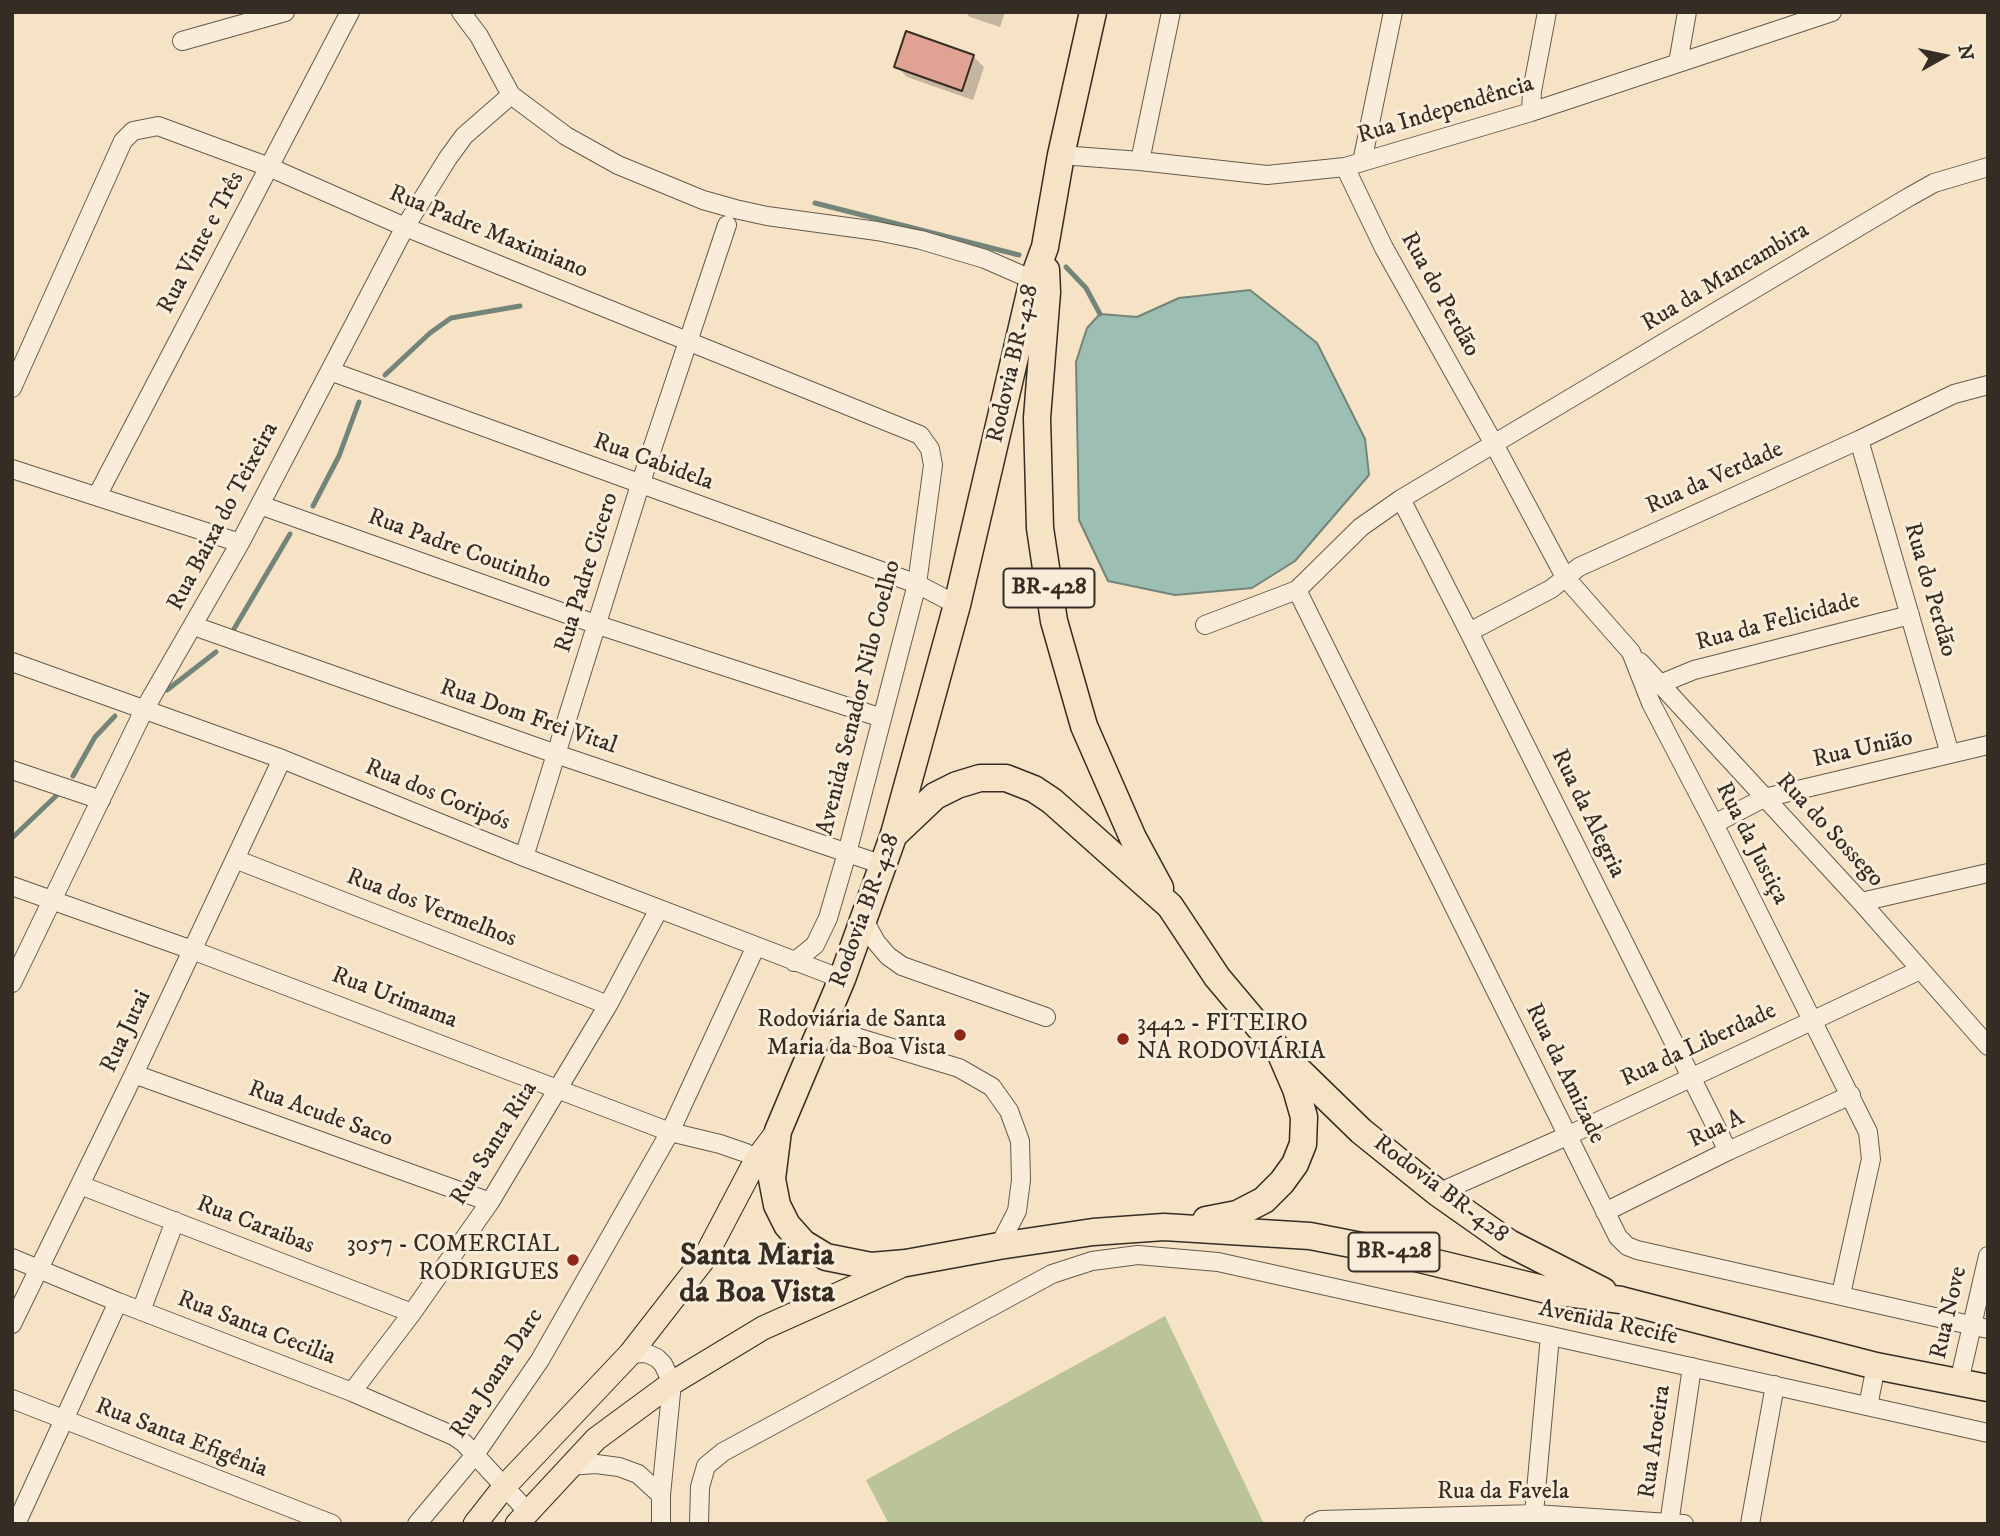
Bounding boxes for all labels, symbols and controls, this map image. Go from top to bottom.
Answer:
north arrow [1909,21,1979,91]
text: N [1953,43,1978,62]
street label: Rua Independência [1354,71,1538,151]
street label: Rua Vinte e Três [152,167,252,319]
street label: Rua Padre Maximiano [384,180,592,286]
street label: Rua da Mancambira [1637,217,1815,339]
street label: Rua do Perdão [1393,228,1485,362]
street label: Rodovia BR-428 [982,282,1046,446]
street label: Rua Baixa do Teixeira [162,418,286,616]
street label: Rua Cabidela [589,428,717,498]
street label: Rua da Verdade [1642,436,1788,522]
street label: Rua Padre Cicero [550,489,626,657]
street label: Rua Padre Coutinho [363,503,555,597]
street label: Rua do Perdão [1896,520,1962,660]
street label: Avenida Senador Nilo Coelho [812,558,908,838]
road number: BR-428 [1004,568,1094,608]
street label: Rua da Felicidade [1693,587,1863,659]
street label: Rua Dom Frei Vital [436,674,620,762]
street label: Rua União [1810,725,1916,775]
street label: Rua da Alegria [1543,745,1631,883]
street label: Rua dos Coripós [360,754,514,838]
street label: Rua do Sossego [1769,768,1889,894]
street label: Rua da Justiça [1708,778,1794,910]
street label: Rodovia BR-428 [825,830,907,992]
street label: Rua dos Vermelhos [342,863,520,955]
street label: Rua Urimama [327,962,461,1036]
street label: Rua Jutai [95,986,159,1078]
street label: Rua da Liberdade [1617,997,1781,1095]
street label: Rua da Amizade [1518,999,1610,1149]
place label: Rodoviária de Santa Maria da Boa Vista [757,1007,946,1063]
place label: 3442 - FITEIRO NA RODOVIÁRIA [1137,1011,1325,1067]
marker: Rodoviária de Santa Maria da Boa Vista [952,1027,968,1043]
marker: 3442 - FITEIRO NA RODOVIÁRIA [1115,1031,1131,1047]
street label: Rua Acude Saco [244,1075,396,1155]
street label: Rua Santa Rita [445,1077,545,1211]
street label: Rua A [1685,1104,1749,1156]
street label: Rodovia BR-428 [1367,1130,1513,1250]
street label: Rua Caraibas [192,1190,318,1262]
place label: 3057 - COMERCIAL RODRIGUES [347,1232,559,1288]
road number: BR-428 [1348,1232,1440,1272]
district label: Santa Maria da Boa Vista [679,1238,835,1313]
marker: 3057 - COMERCIAL RODRIGUES [565,1252,581,1268]
street label: Rua Nove [1925,1264,1975,1362]
street label: Rua Santa Cecilia [173,1286,339,1372]
street label: Avenida Recife [1536,1295,1680,1353]
street label: Rua Joana Darc [445,1304,551,1444]
street label: Rua Aroeira [1634,1384,1678,1500]
street label: Rua Santa Efigênia [91,1393,271,1485]
street label: Rua da Favela [1437,1479,1569,1507]

